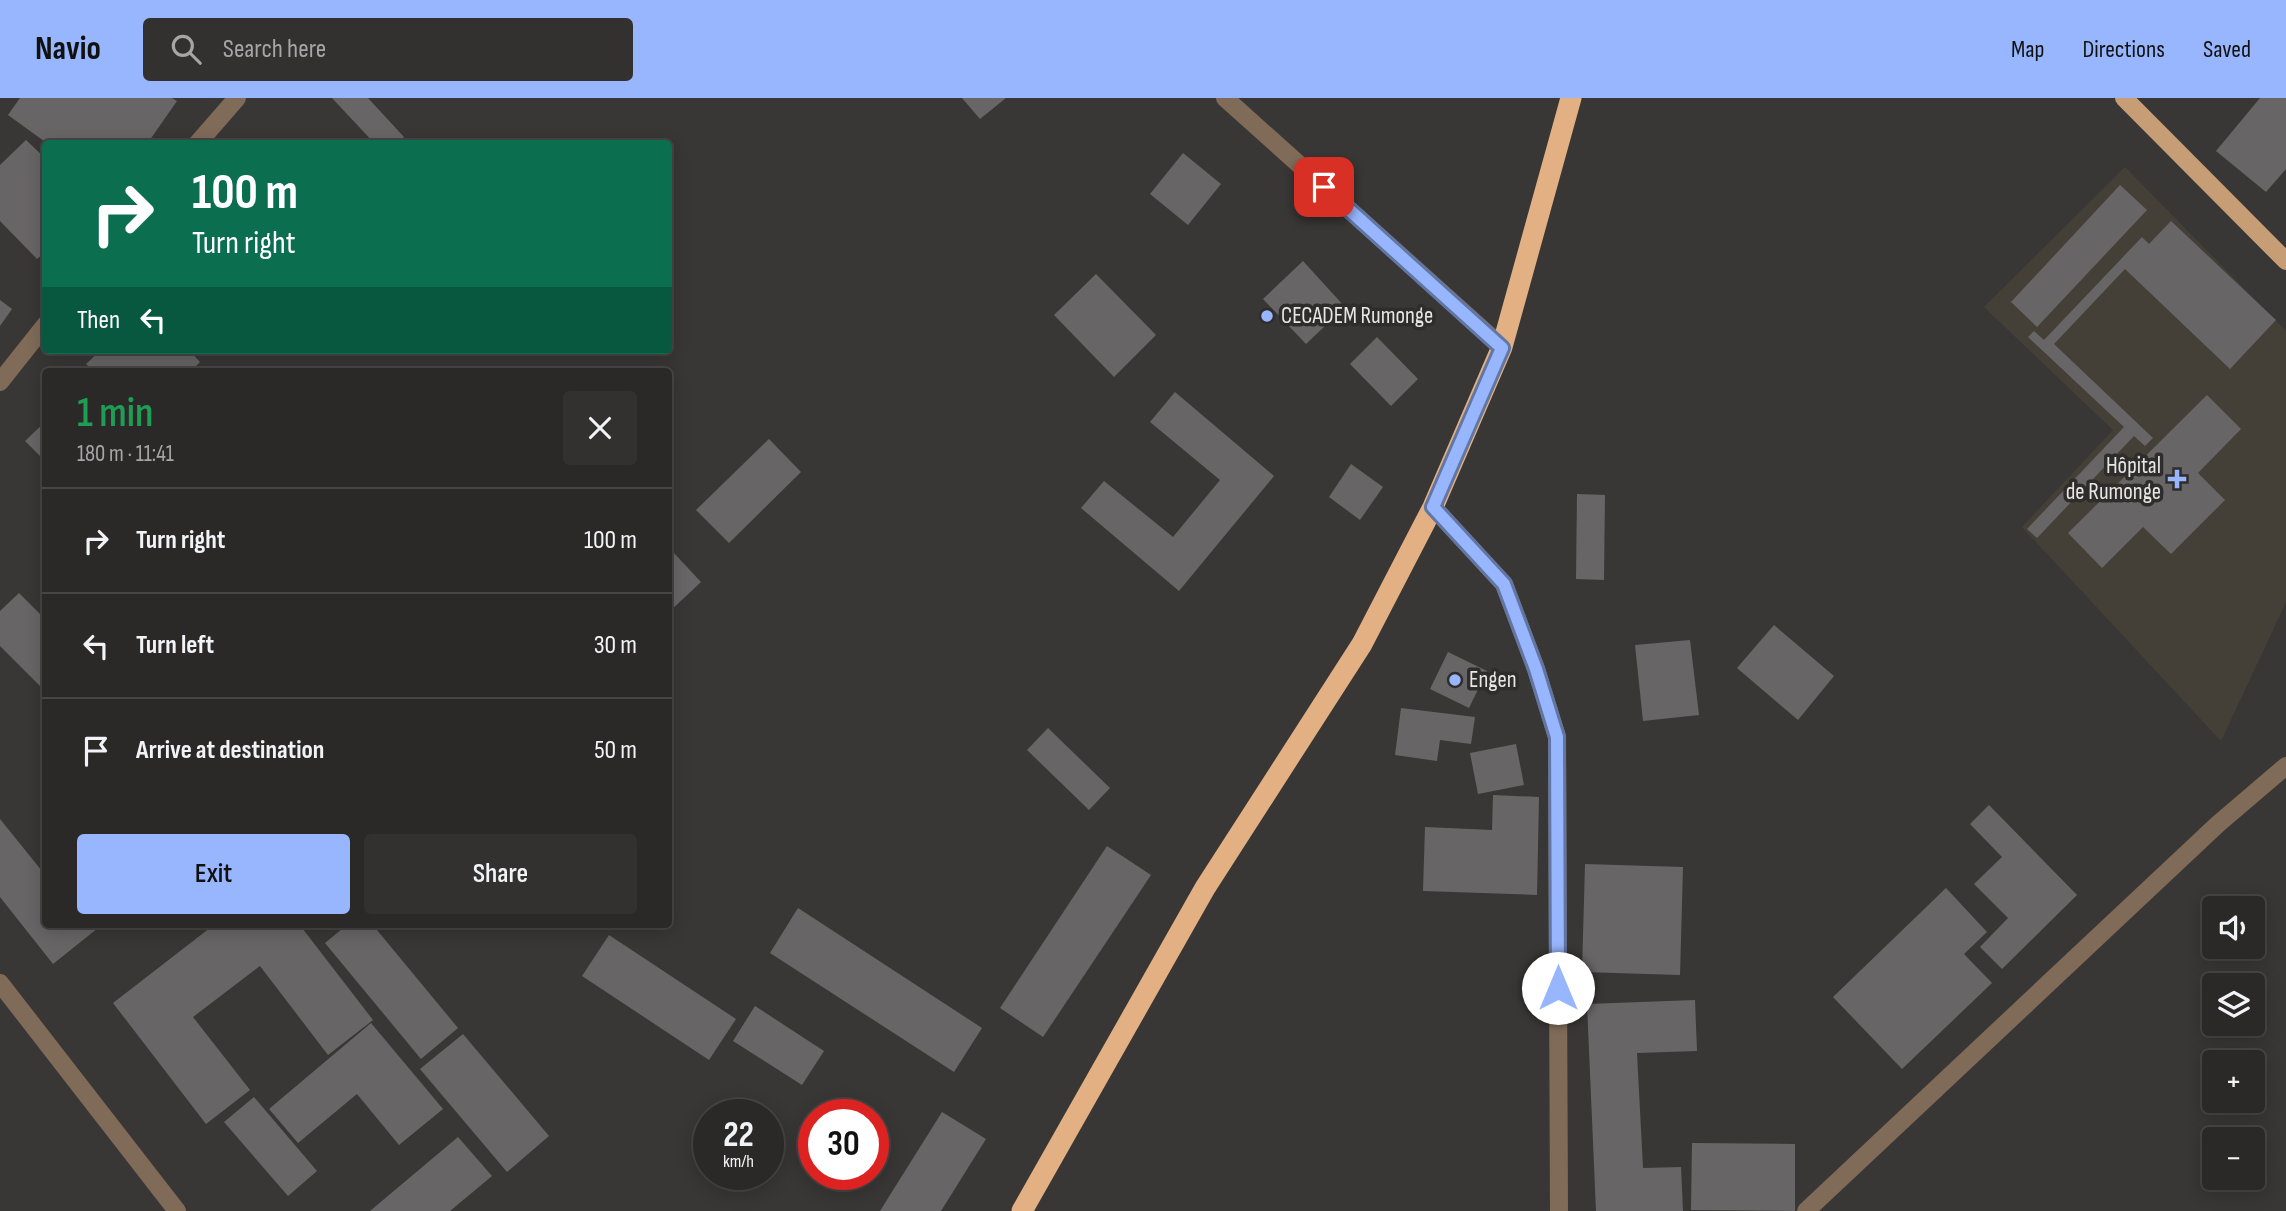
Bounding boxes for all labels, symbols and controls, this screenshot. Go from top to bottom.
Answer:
search box [143,18,633,81]
text: Navio [35,29,101,69]
icon: search [167,30,205,68]
text: Search here [223,34,326,65]
text: Map [2011,35,2044,64]
text: Directions [2082,35,2165,64]
text: Saved [2203,35,2251,64]
pin [1294,157,1354,217]
text: 100 m [192,164,298,223]
icon: right [77,168,168,259]
icon: arrive [1305,168,1343,206]
text: Turn right [192,224,296,263]
icon: left [134,301,172,339]
place label: CECADEM Rumonge [1281,302,1433,330]
text: Then [77,305,120,336]
marker: CECADEM Rumonge [1259,308,1275,324]
text: 1 min [77,388,153,439]
button: close [563,391,637,465]
text: 180 m · 11:41 [77,440,174,468]
place label: Hôpital de Rumonge [2066,452,2161,506]
marker: Hôpital de Rumonge [2167,469,2187,489]
icon: right [77,522,115,560]
text: Turn right [136,525,225,556]
text: 100 m [584,525,637,556]
icon: left [77,627,115,665]
text: Turn left [136,630,214,661]
text: 30 m [594,630,637,661]
place label: Engen [1469,666,1517,694]
marker: Engen [1447,672,1463,688]
icon: arrive [77,732,115,770]
text: Arrive at destination [136,735,324,766]
text: 50 m [594,735,637,766]
button: Exit [77,834,350,914]
button: Share [364,834,637,914]
map controls [2202,896,2265,1190]
button: sound [2202,896,2265,959]
position arrow [1521,951,1595,1025]
button: layers [2202,973,2265,1036]
button: + [2202,1050,2265,1113]
speed limit sign: 30 [798,1099,889,1190]
text: 22 [723,1114,754,1157]
button: − [2202,1127,2265,1190]
text: km/h [723,1151,754,1172]

